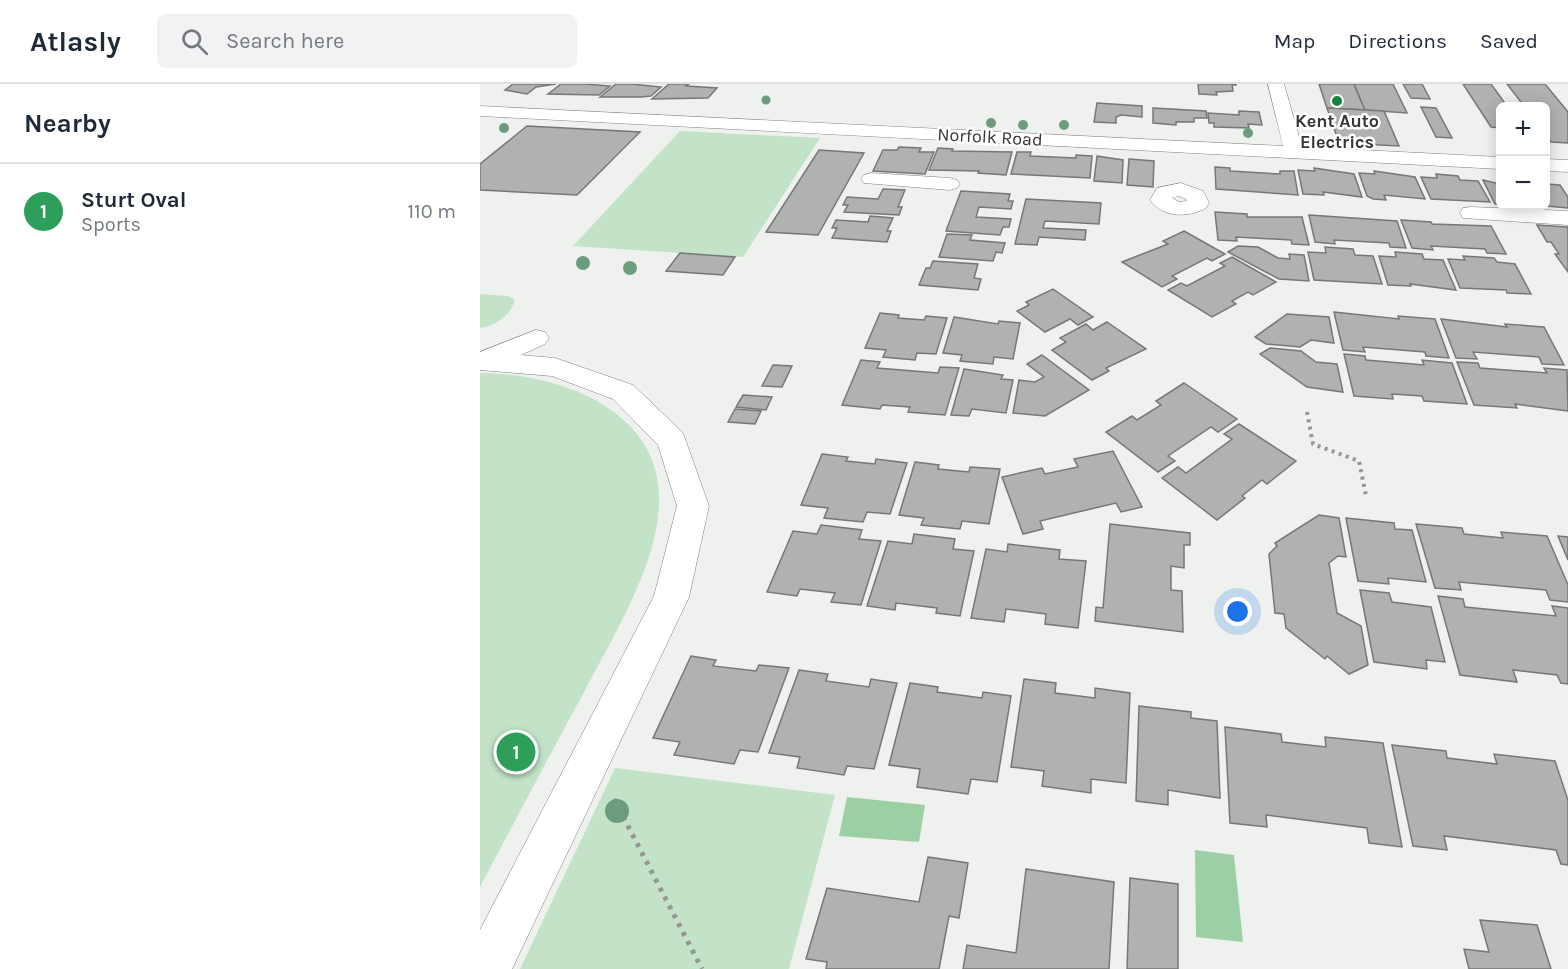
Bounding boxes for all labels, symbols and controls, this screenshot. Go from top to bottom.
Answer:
search box [157,14,577,68]
text: Atlasly [30,25,121,58]
icon: search [178,25,211,58]
text: Search here [226,28,344,54]
text: Map [1274,29,1315,53]
text: Directions [1348,29,1447,53]
text: Saved [1480,29,1538,53]
marker: Kent Auto Electrics [1330,94,1344,108]
map controls [1496,102,1550,210]
button: + [1496,102,1550,156]
text: Nearby [24,108,111,139]
place label: Kent Auto Electrics [1295,110,1379,153]
street label: Norfolk Road [937,123,1043,151]
button: − [1496,156,1550,210]
text: Sturt Oval [81,187,186,213]
text: 1 [40,200,47,223]
text: 110 m [407,200,456,223]
text: Sports [81,213,141,236]
your location [1223,597,1252,626]
pin: 1 [496,730,536,774]

